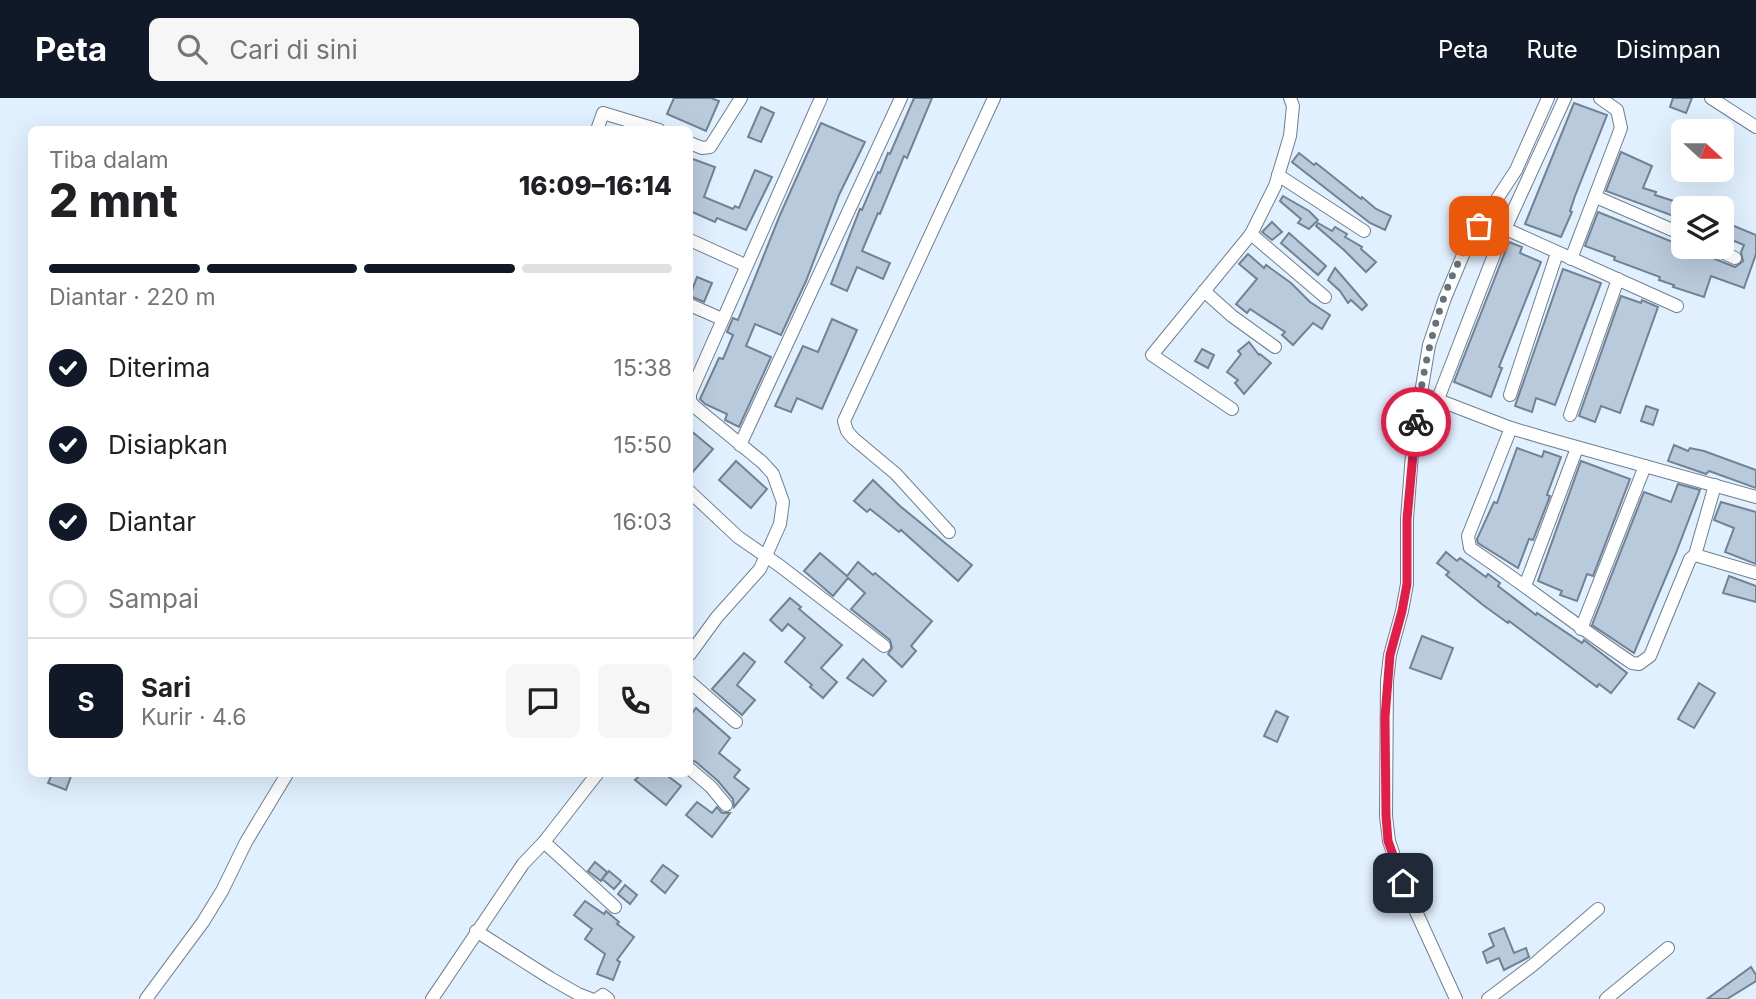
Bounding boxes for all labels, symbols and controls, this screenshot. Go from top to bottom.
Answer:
search box [149,18,639,81]
text: Peta [35,29,107,69]
icon: search [173,30,211,68]
text: Cari di sini [229,34,358,65]
text: Peta [1438,35,1489,64]
text: Rute [1527,35,1578,64]
text: Disimpan [1616,35,1721,64]
north arrow [1671,119,1734,182]
map controls [1671,119,1734,259]
text: Tiba dalam [49,146,169,174]
text: 16:09–16:14 [519,170,672,201]
text: 2 mnt [49,172,178,228]
pin [1449,196,1509,256]
button: layers [1671,196,1734,259]
icon: bag [1460,207,1498,245]
text: Diantar · 220 m [49,283,216,311]
icon: check [49,349,87,387]
text: Diterima [108,352,210,383]
text: 15:38 [614,354,672,382]
courier [1381,387,1451,457]
icon: bike [1397,403,1435,441]
icon: check [49,426,87,464]
text: Disiapkan [108,429,228,460]
text: 15:50 [614,431,672,459]
icon: check [49,503,87,541]
text: Diantar [108,506,196,537]
text: 16:03 [613,508,672,536]
text: Sampai [108,583,199,614]
button: chat [506,664,580,738]
button: phone [598,664,672,738]
text: Sari [141,672,191,703]
text: S [77,686,95,717]
text: Kurir · 4.6 [141,703,246,731]
pin [1373,853,1433,913]
icon: home [1384,864,1422,902]

